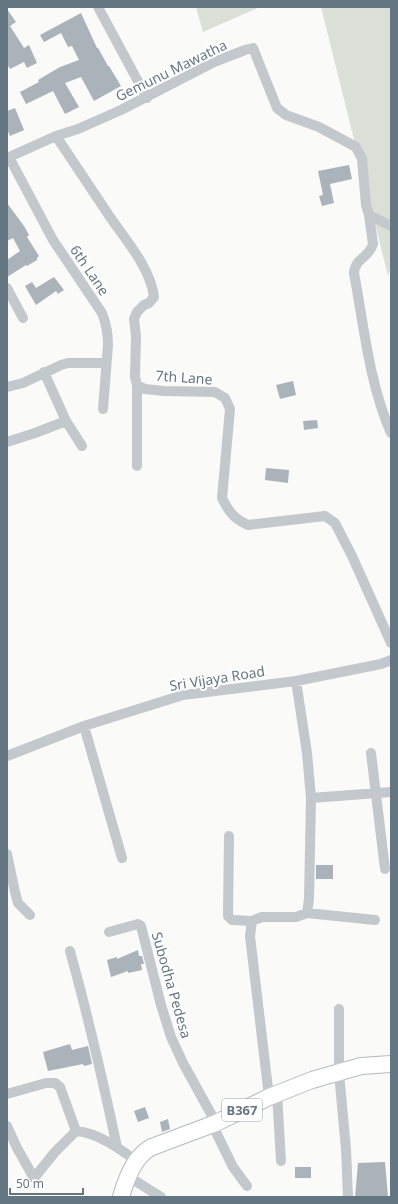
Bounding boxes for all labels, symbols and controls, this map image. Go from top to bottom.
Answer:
street label: Gemunu Mawatha [112,35,230,105]
street label: 6th Lane [66,241,114,299]
street label: 7th Lane [155,366,213,388]
street label: Sri Vijaya Road [168,661,266,695]
street label: Subodha Pedesa [148,930,196,1040]
road number: B367 [222,1099,262,1121]
scale bar [10,1170,83,1196]
text: 50 m [16,1175,44,1192]

